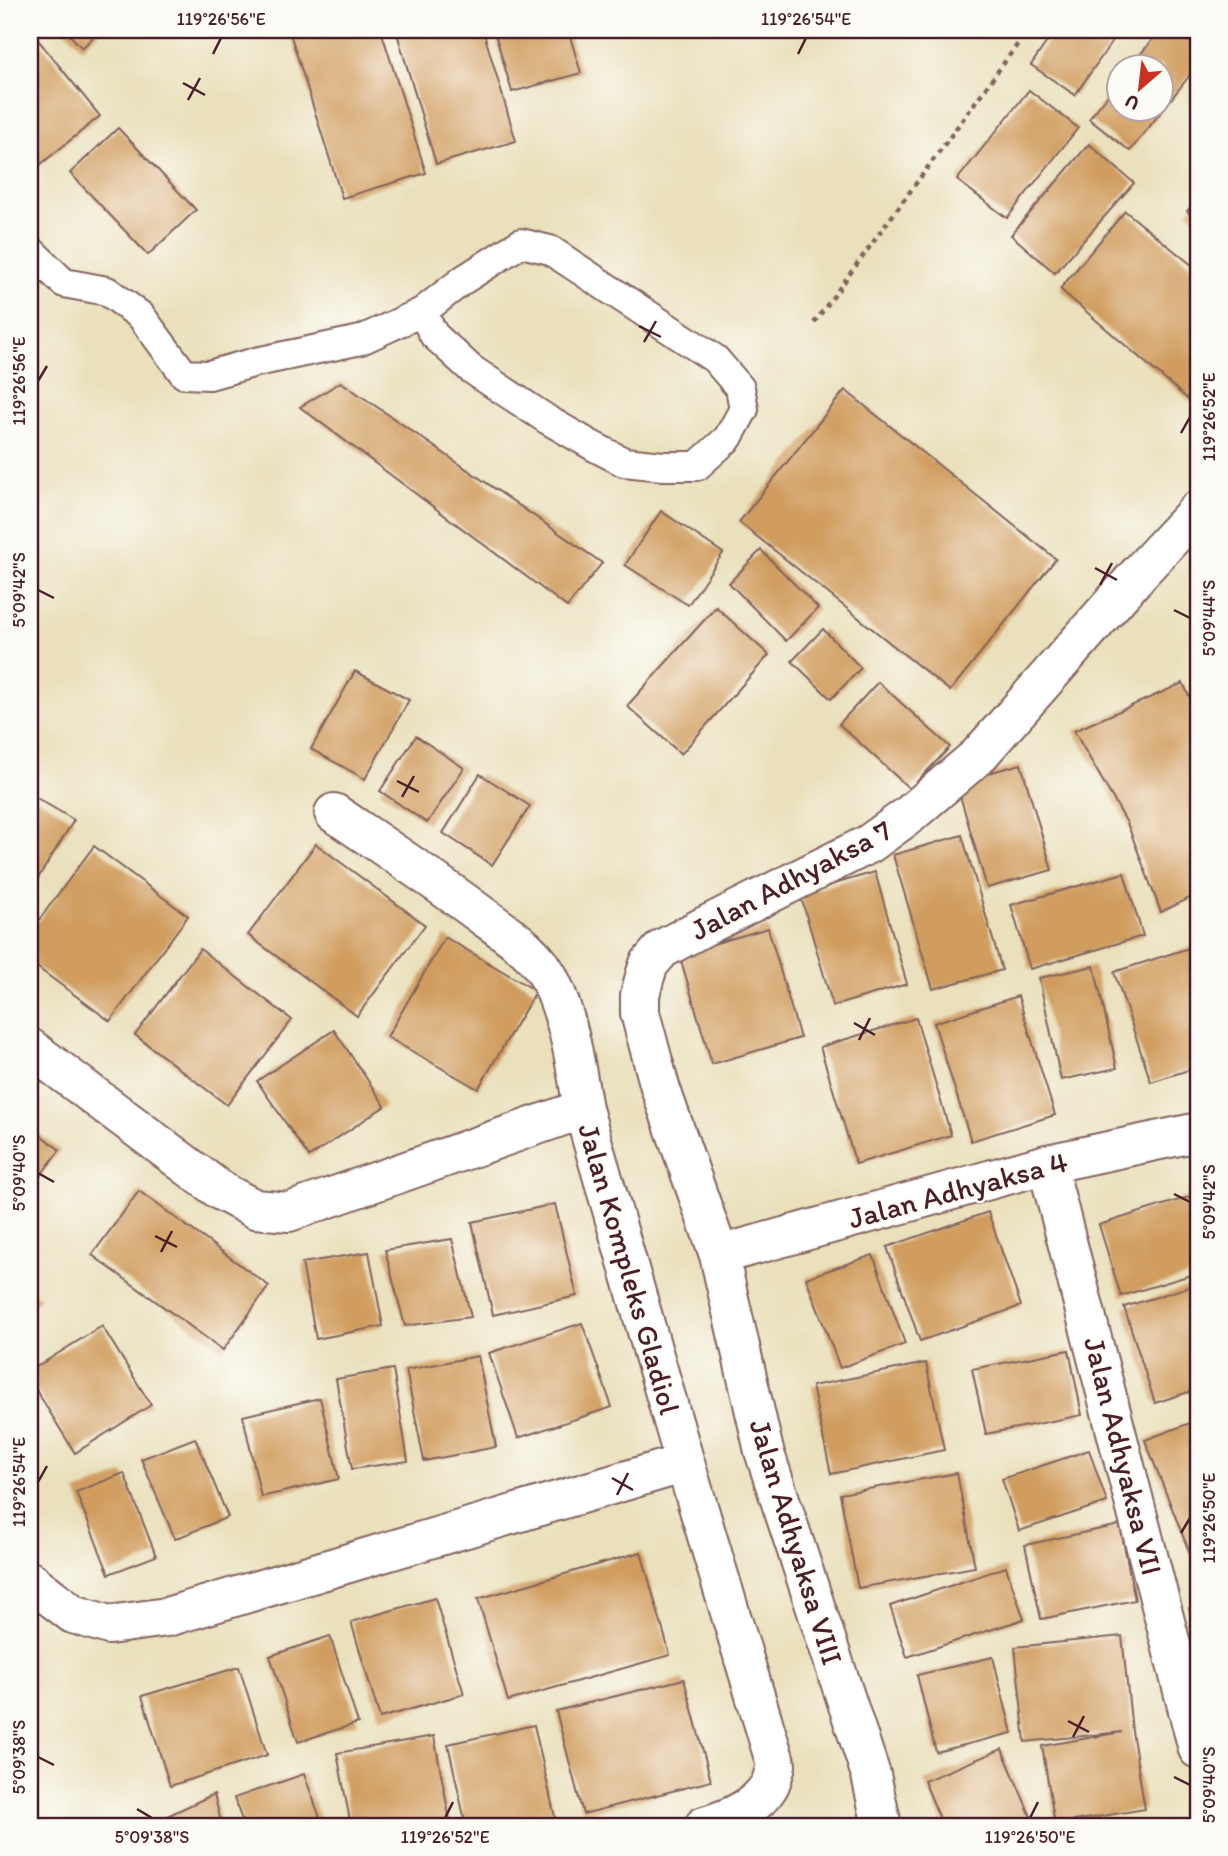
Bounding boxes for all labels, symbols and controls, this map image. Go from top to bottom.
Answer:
text: 119°26'56"E [176,8,266,30]
text: 119°26'54"E [761,8,851,30]
north arrow [1106,52,1176,122]
text: U [1121,89,1143,116]
text: 119°26'56"E [8,336,30,426]
text: 119°26'52"E [1198,372,1220,462]
text: 5°09'42"S [8,552,30,628]
text: 5°09'44"S [1198,580,1220,656]
street label: Jalan Adhyaksa 7 [684,811,898,948]
street label: Jalan Kompleks Gladiol [570,1119,689,1419]
text: 5°09'40"S [8,1134,30,1212]
street label: Jalan Adhyaksa 4 [844,1142,1072,1237]
text: 5°09'42"S [1198,1164,1220,1240]
street label: Jalan Adhyaksa VII [1076,1333,1171,1579]
street label: Jalan Adhyaksa VIII [741,1414,851,1669]
text: 119°26'54"E [8,1437,30,1527]
text: 119°26'50"E [1198,1473,1220,1563]
text: 5°09'38"S [8,1720,30,1794]
text: 5°09'40"S [1198,1746,1220,1824]
text: 5°09'38"S [115,1826,189,1848]
text: 119°26'52"E [400,1826,490,1848]
text: 119°26'50"E [985,1826,1075,1848]

